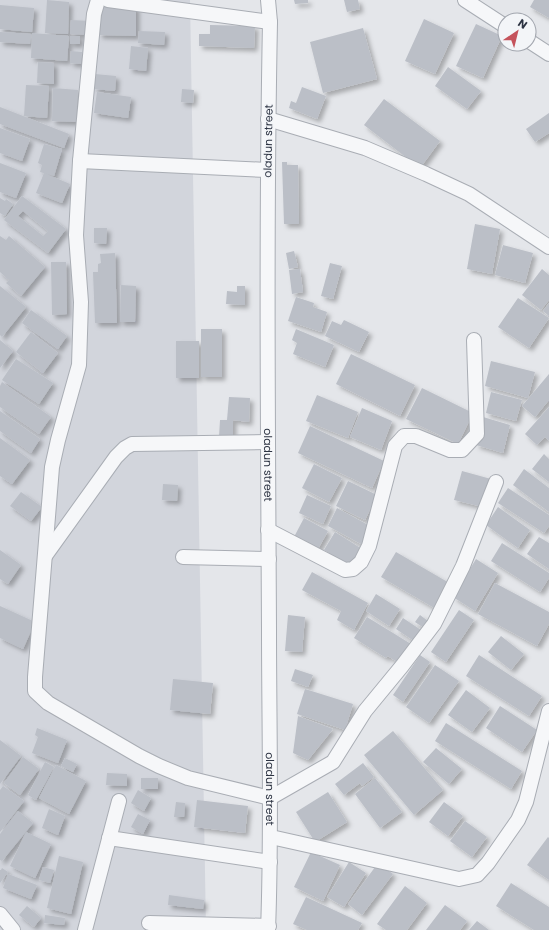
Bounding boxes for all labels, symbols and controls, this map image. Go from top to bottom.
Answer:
north arrow [497,12,537,52]
text: N [515,15,531,33]
street label: oladun street [259,104,277,178]
street label: oladun street [260,428,276,502]
street label: oladun street [262,752,278,826]

